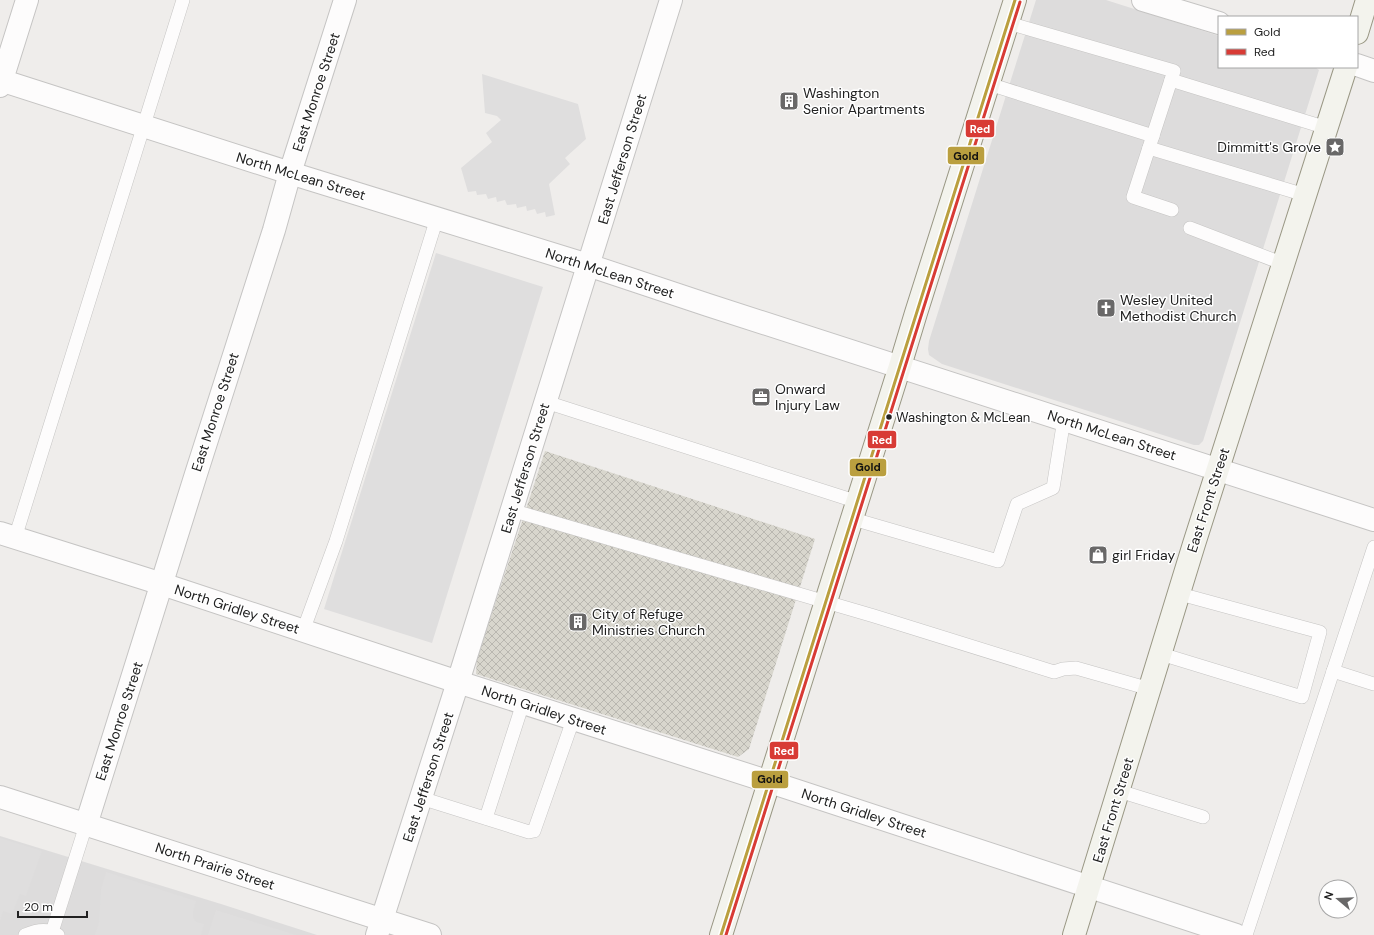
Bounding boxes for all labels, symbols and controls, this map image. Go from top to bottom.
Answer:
legend [1218,16,1358,68]
text: Gold [1254,24,1280,40]
street label: East Monroe Street [288,30,344,154]
text: Red [1254,44,1275,60]
place label: Washington Senior Apartments [803,84,925,118]
building icon: Washington Senior Apartments [778,90,800,112]
street label: East Jefferson Street [594,92,650,226]
line badge: Red [965,119,995,138]
text: Red [970,122,990,136]
place icon: Dimmitt's Grove [1324,136,1346,158]
place label: Dimmitt's Grove [1217,138,1321,156]
line badge: Gold [947,146,985,165]
street label: North McLean Street [234,148,368,204]
text: Gold [953,149,979,163]
street label: North McLean Street [543,244,677,302]
place label: Wesley United Methodist Church [1120,291,1236,325]
church icon: Wesley United Methodist Church [1095,297,1117,319]
street label: East Monroe Street [187,350,243,474]
place label: Onward Injury Law [775,380,840,414]
office icon: Onward Injury Law [750,386,772,408]
street label: East Jefferson Street [497,401,553,535]
street label: North McLean Street [1045,406,1179,464]
place label: Washington & McLean [896,409,1030,426]
marker: Washington & McLean [884,412,894,422]
line badge: Red [867,430,897,449]
text: Red [872,433,892,447]
street label: East Front Street [1183,445,1233,555]
line badge: Gold [849,458,887,477]
text: Gold [855,460,881,474]
shop icon: girl Friday [1087,544,1109,566]
place label: girl Friday [1112,546,1175,564]
street label: North Gridley Street [172,580,302,638]
place label: City of Refuge Ministries Church [592,605,705,639]
building icon: City of Refuge Ministries Church [567,611,589,633]
street label: East Monroe Street [91,659,147,783]
street label: North Gridley Street [479,681,609,739]
street label: East Jefferson Street [398,710,458,844]
line badge: Red [769,741,799,760]
text: Red [774,744,794,758]
street label: East Front Street [1088,755,1138,865]
line badge: Gold [751,770,789,789]
text: Gold [757,772,783,786]
street label: North Gridley Street [799,784,929,842]
street label: North Prairie Street [153,838,277,894]
north arrow [1318,879,1358,919]
text: N [1321,890,1336,902]
scale bar [18,893,87,919]
text: 20 m [24,899,53,915]

